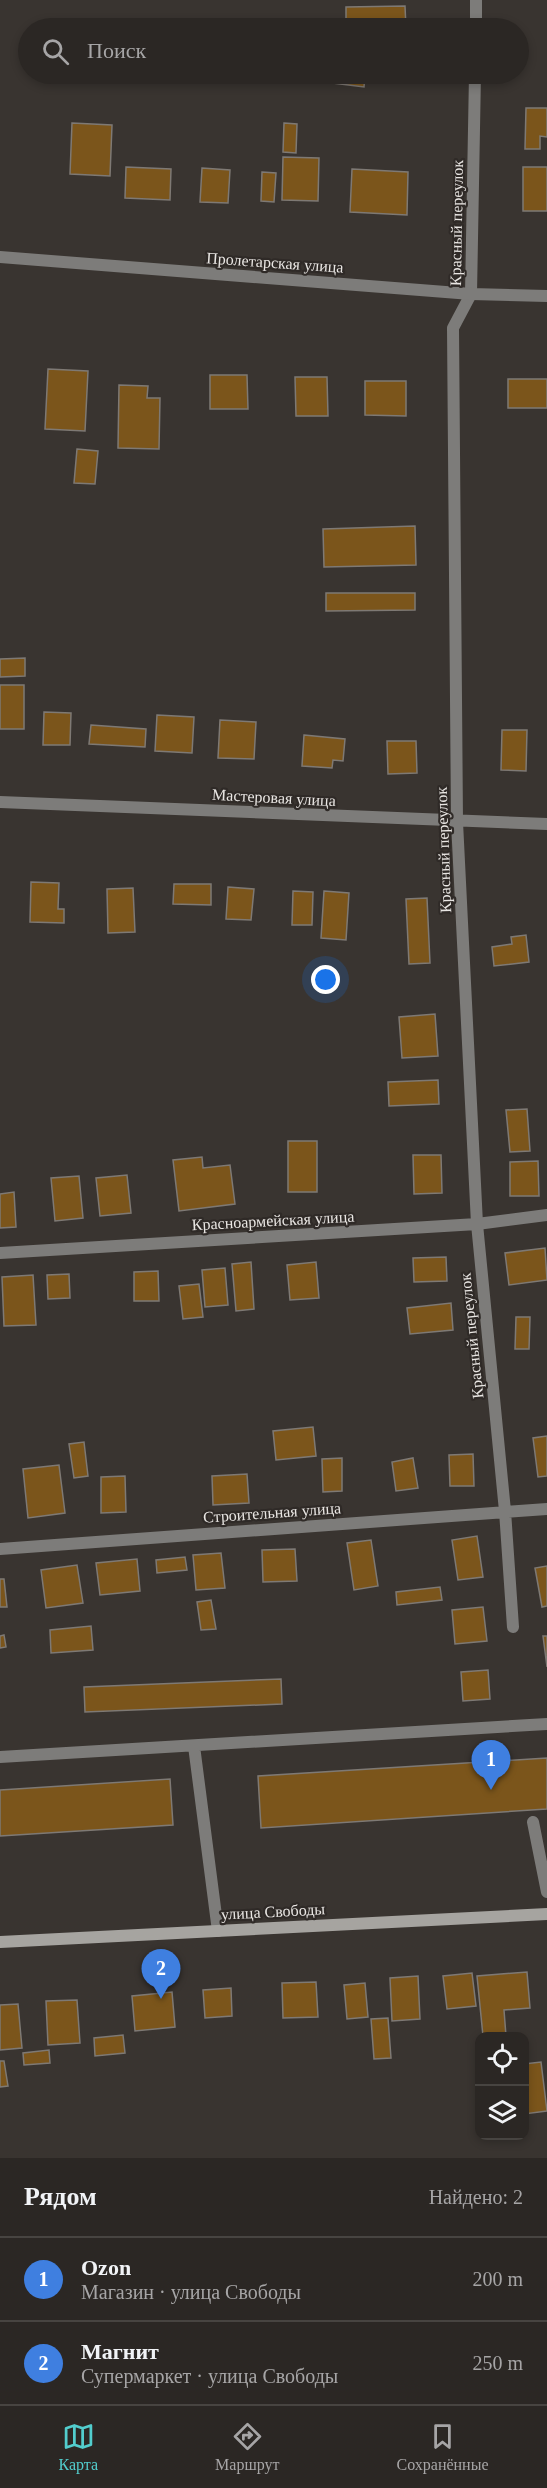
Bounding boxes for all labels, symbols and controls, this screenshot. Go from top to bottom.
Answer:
search box [18,18,529,84]
icon: search [39,35,72,68]
text: Поиск [87,38,146,63]
street label: Красный переулок [447,160,467,286]
street label: Пролетарская улица [206,249,344,277]
street label: Мастеровая улица [212,786,336,810]
street label: Красный переулок [433,786,455,913]
your location [311,965,340,994]
street label: Красноармейская улица [191,1208,355,1234]
street label: Красный переулок [456,1272,488,1400]
street label: Строительная улица [203,1499,342,1527]
pin: 1 [472,1740,510,1790]
street label: улица Свободы [221,1900,326,1924]
pin: 2 [142,1950,180,1999]
map controls [475,2032,529,2140]
button: locate [475,2032,529,2086]
button: layers [475,2086,529,2140]
text: Рядом [24,2182,97,2211]
text: Найдено: 2 [429,2186,523,2208]
text: Ozon [81,2255,131,2280]
text: 1 [39,2268,49,2290]
text: 200 m [472,2268,523,2290]
text: Магазин · улица Свободы [81,2281,301,2303]
text: Магнит [81,2339,159,2364]
text: 2 [39,2352,49,2374]
text: 250 m [472,2352,523,2374]
text: Супермаркет · улица Свободы [81,2365,338,2387]
tab: Карта [58,2420,98,2474]
tab: Маршрут [215,2420,280,2474]
tab: Сохранённые [397,2420,489,2474]

